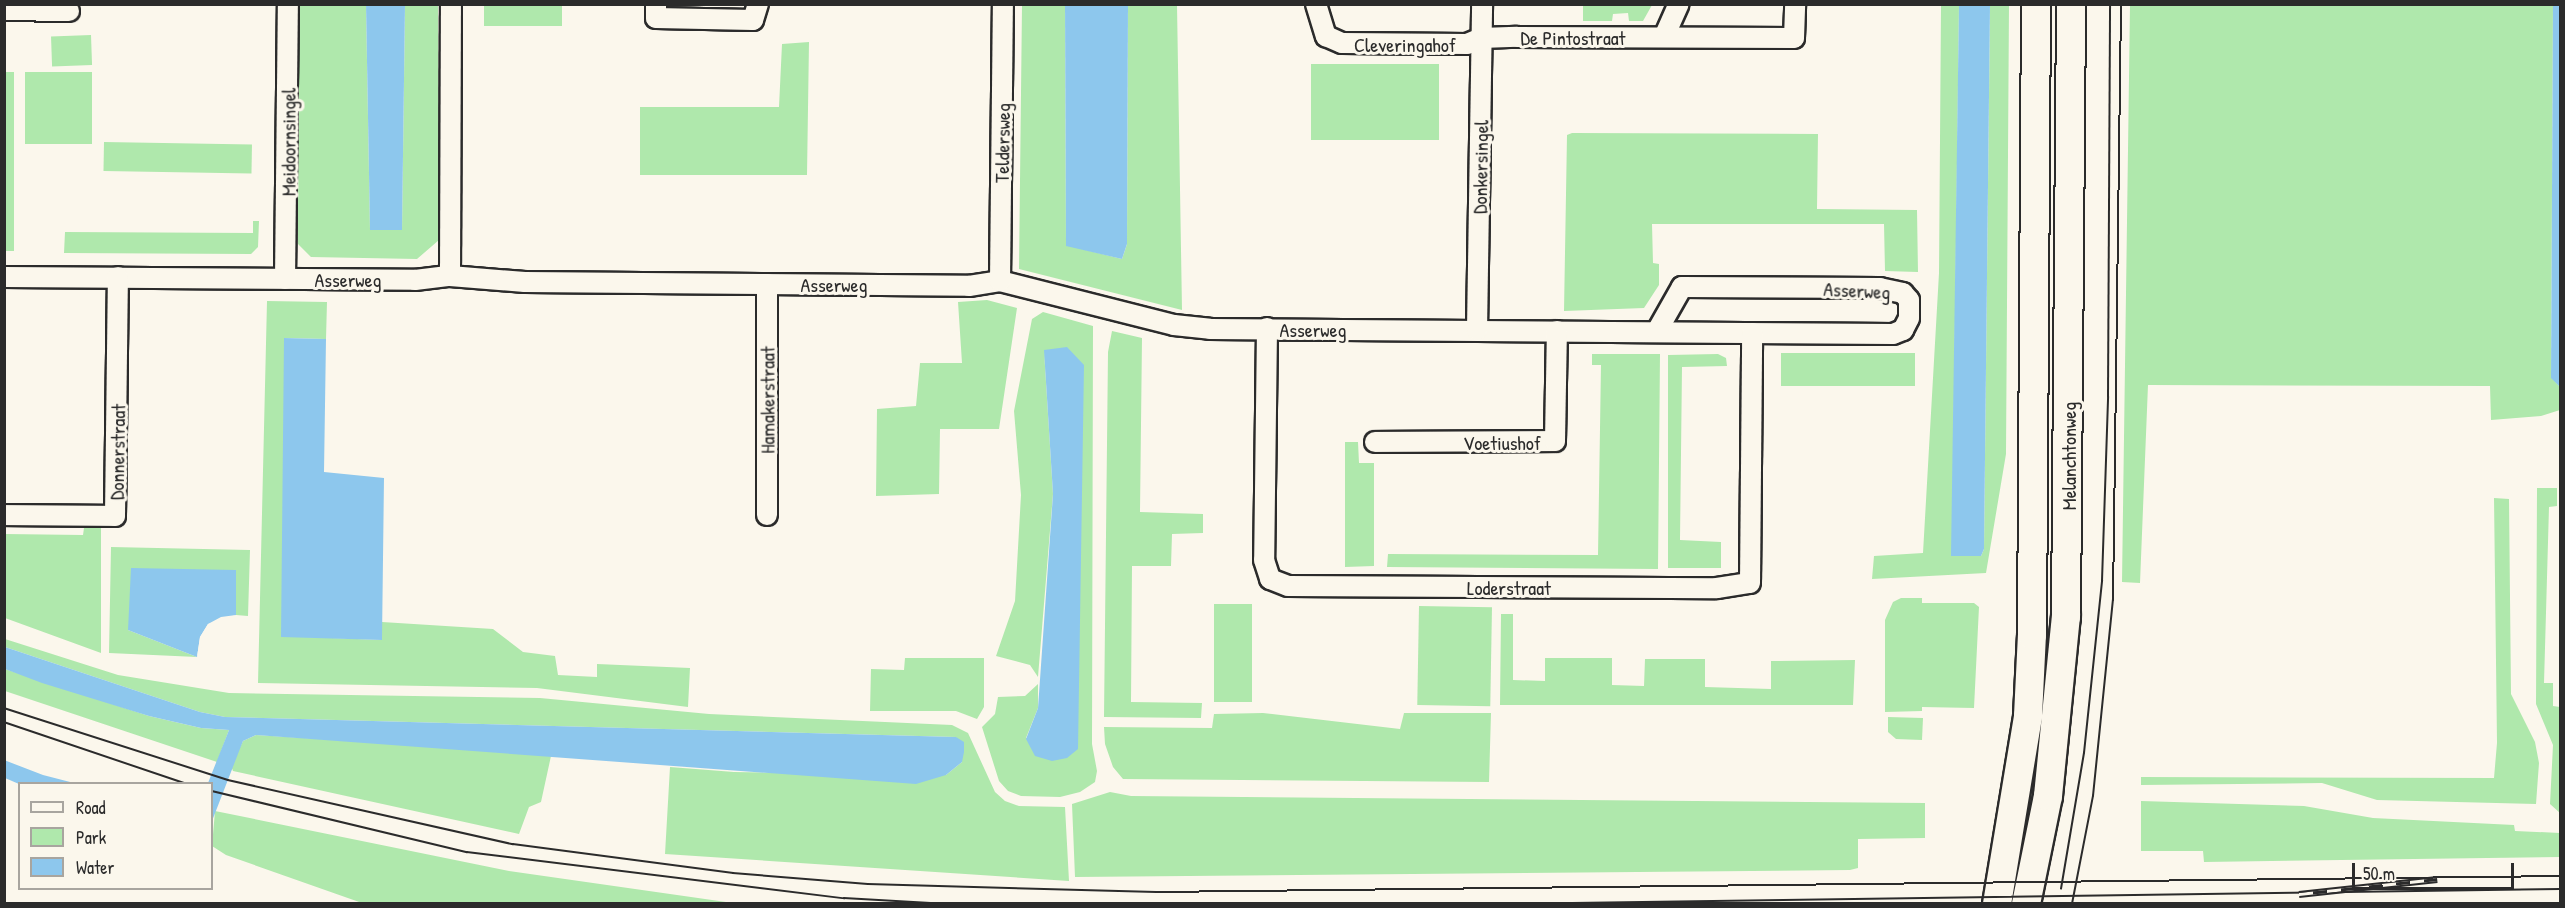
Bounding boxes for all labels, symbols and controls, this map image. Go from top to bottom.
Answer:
street label: De Pintostraat [1521,25,1625,49]
street label: Cleveringahof [1354,32,1456,56]
street label: Meidoornsingel [276,88,300,196]
street label: Teldersweg [989,103,1015,183]
street label: Donkersingel [1467,120,1493,214]
street label: Asserweg [315,267,381,291]
street label: Asserweg [801,272,867,296]
street label: Asserweg [1823,276,1891,304]
street label: Asserweg [1280,317,1346,341]
street label: Hamakerstraat [755,346,779,454]
street label: Melanchtonweg [2056,402,2080,510]
street label: Donnerstraat [104,404,130,500]
street label: Voetiushof [1463,430,1541,454]
street label: Loderstraat [1467,575,1551,599]
legend [18,782,213,890]
text: Road [76,795,106,820]
text: Park [76,825,106,850]
scale bar [2355,851,2517,889]
text: Water [76,855,114,880]
text: 50 m [2363,861,2395,886]

